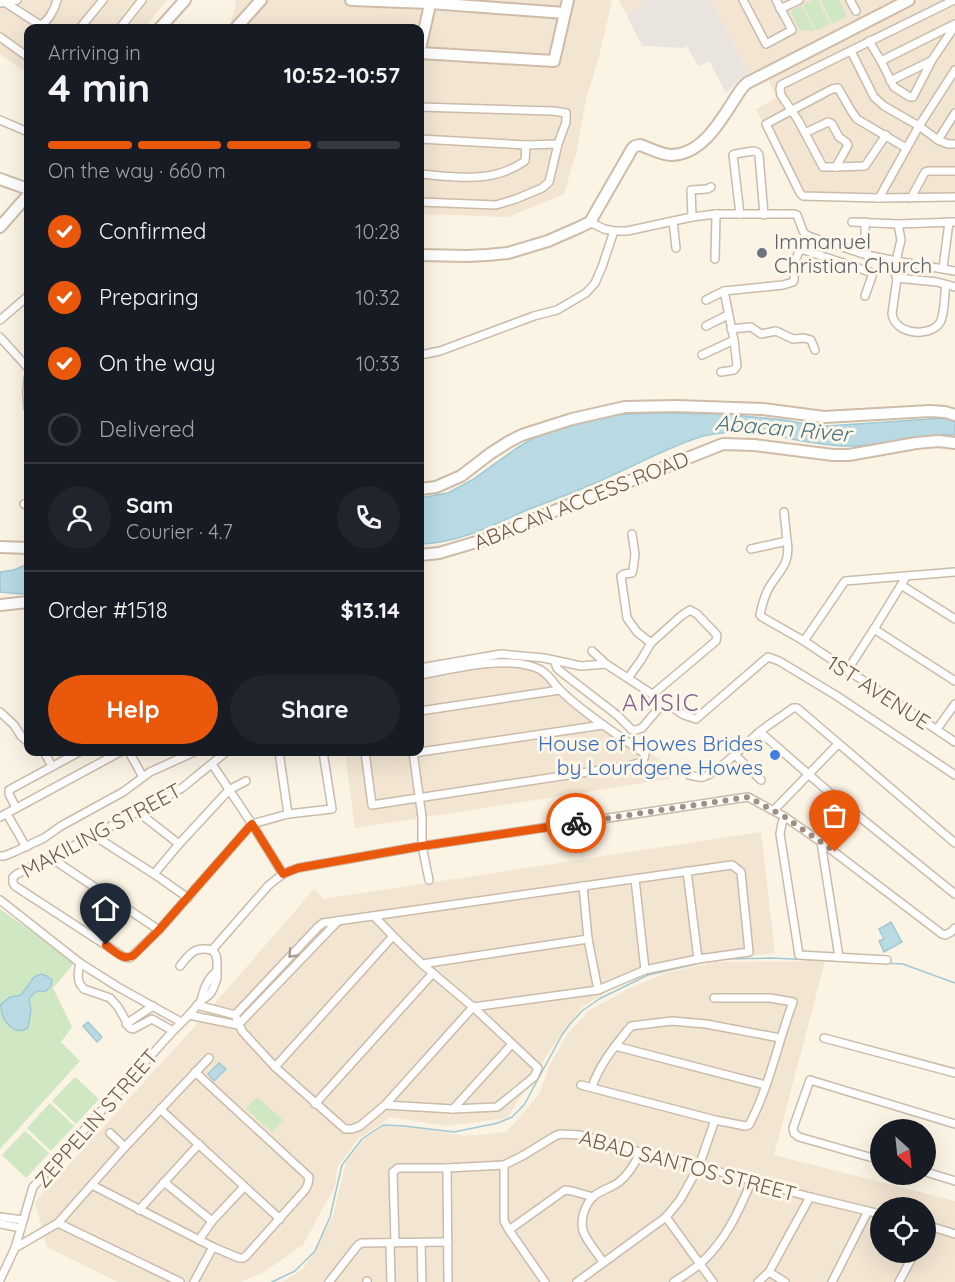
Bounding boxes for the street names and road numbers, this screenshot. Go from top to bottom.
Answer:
street label: ABACAN ACCESS ROAD [470,445,692,555]
street label: 1ST AVENUE [823,649,935,735]
street label: MAKILING STREET [17,777,185,883]
street label: ZEPPELIN STREET [29,1043,163,1193]
street label: ABAD SANTOS STREET [577,1124,799,1206]

